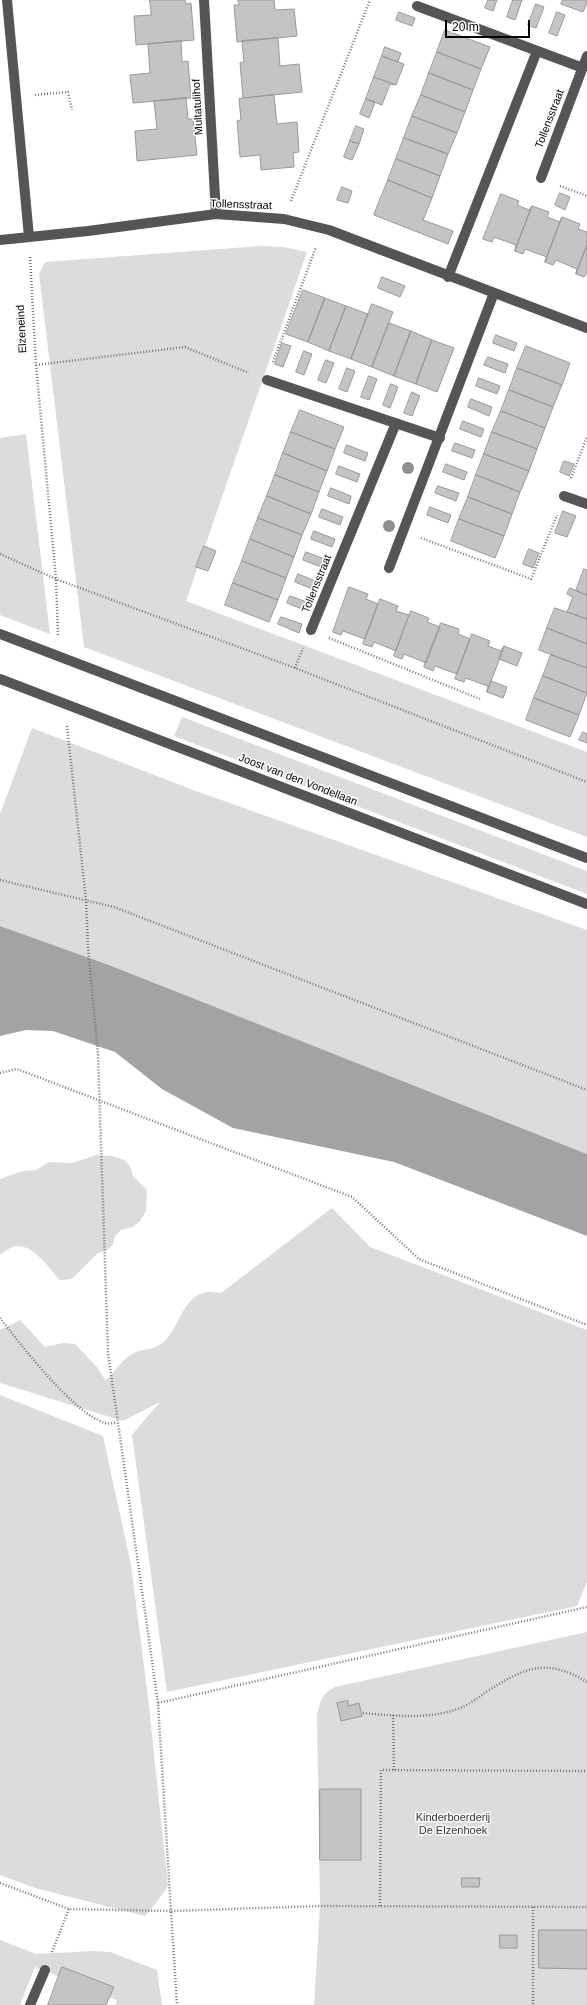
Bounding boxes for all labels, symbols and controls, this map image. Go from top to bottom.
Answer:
scale bar [447,12,532,38]
text: 20 m [452,20,479,34]
street label: Multatulihof [190,79,206,135]
street label: Tollensstraat [533,88,567,150]
street label: Tollensstraat [210,197,272,213]
street label: Elzeneind [14,305,30,353]
street label: Tollensstraat [299,553,335,615]
street label: Joost van den Vondellaan [237,751,359,809]
park label: Kinderboerderij De Elzenhoek [416,1811,490,1837]

